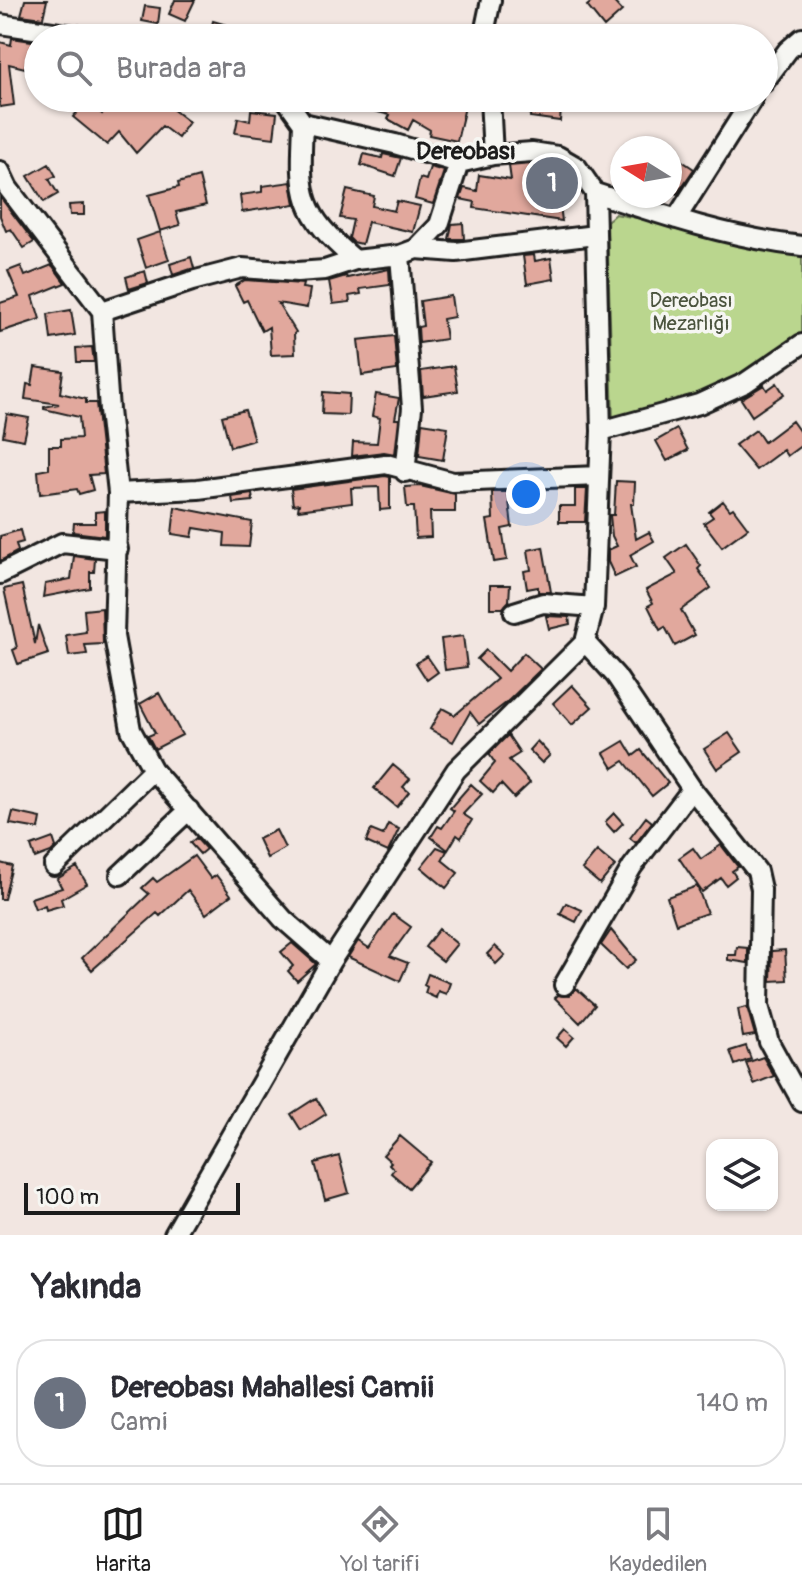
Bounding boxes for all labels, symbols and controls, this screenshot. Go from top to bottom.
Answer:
search box [24,24,778,112]
icon: search [52,46,96,90]
text: Burada ara [116,50,247,87]
north arrow [610,136,682,208]
district label: Dereobası [416,137,516,166]
pin: 1 [526,153,578,213]
park label: Dereobası Mezarlığı [649,288,733,336]
your location [506,474,546,514]
map controls [706,1139,778,1211]
button: layers [706,1139,778,1211]
scale bar [24,1179,240,1215]
text: 100 m [36,1183,99,1211]
text: Yakında [32,1266,141,1309]
text: Dereobası Mahallesi Camii [110,1369,434,1406]
text: 1 [55,1387,65,1419]
text: 140 m [696,1387,768,1419]
text: Cami [110,1406,167,1438]
tab: Harita [95,1502,151,1578]
tab: Yol tarifi [340,1502,419,1578]
tab: Kaydedilen [609,1502,707,1578]

